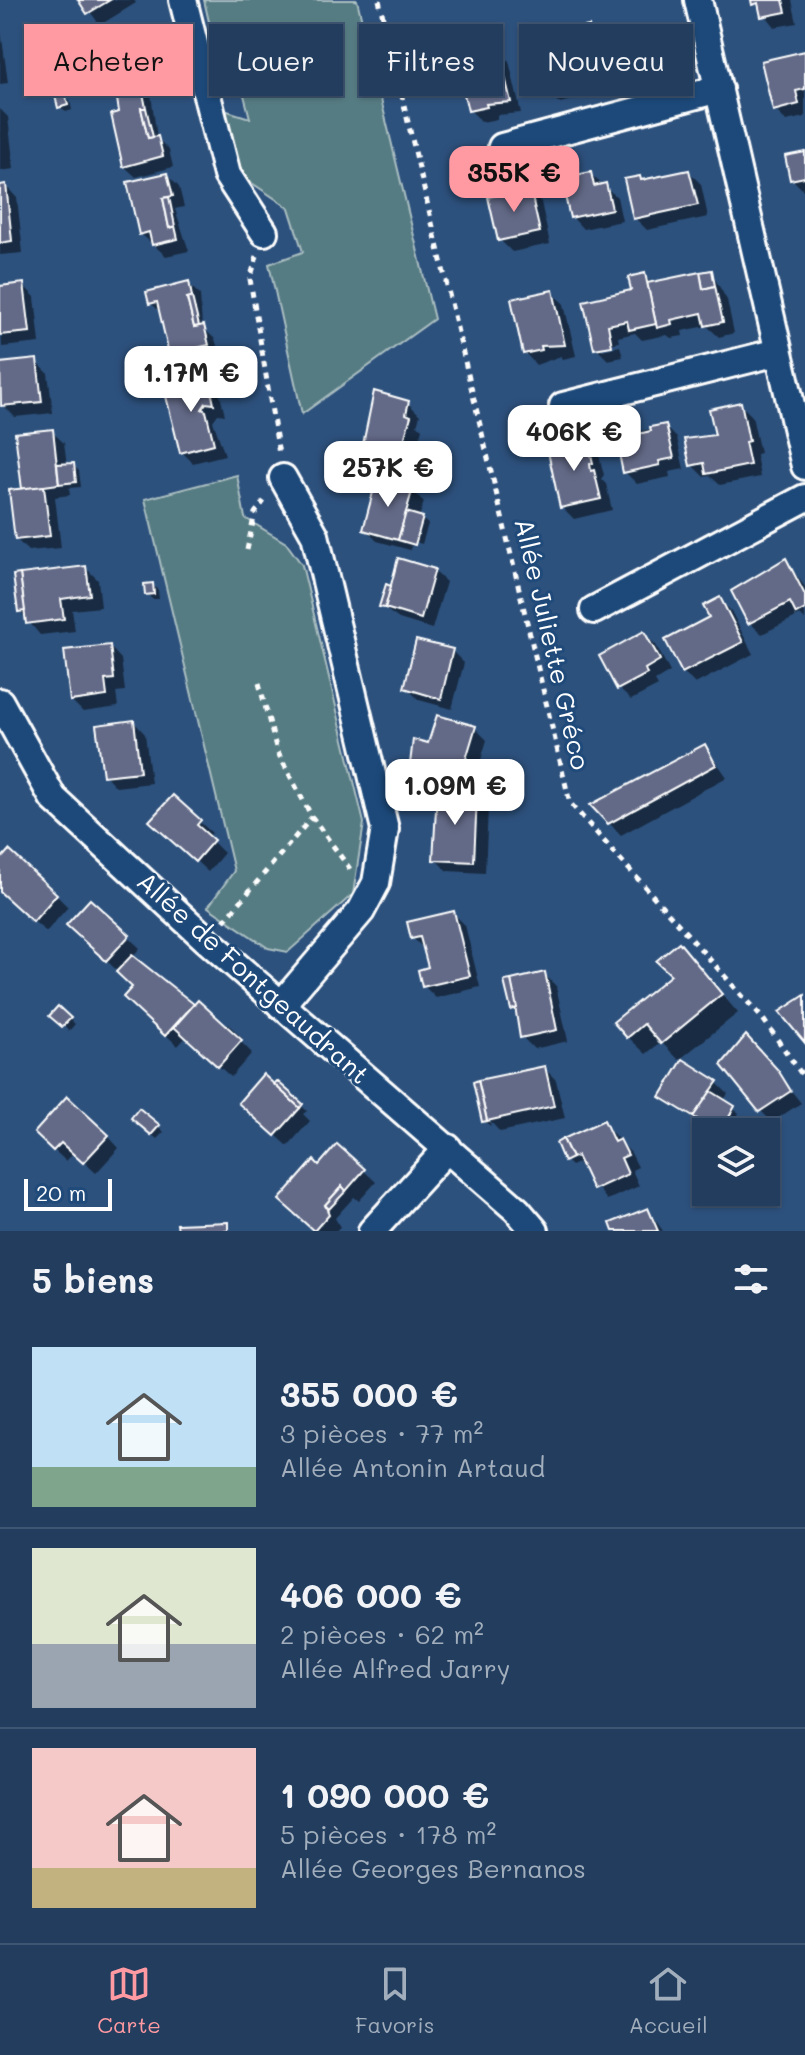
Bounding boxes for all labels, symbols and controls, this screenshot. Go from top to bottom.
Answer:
chip: Acheter [24,24,193,96]
chip: Louer [209,24,343,96]
chip: Filtres [359,24,503,96]
chip: Nouveau [519,24,693,96]
pin: 355K € [449,146,579,214]
text: 355K € [467,155,561,189]
pin: 1.17M € [117,346,265,414]
text: 1.17M € [142,355,240,389]
pin: 406K € [509,405,639,473]
text: 406K € [526,414,622,448]
pin: 257K € [323,441,453,509]
text: 257K € [342,450,434,484]
street label: Allée Juliette Gréco [507,515,598,773]
pin: 1.09M € [381,759,529,827]
text: 1.09M € [403,768,507,802]
street label: Allée de Fontgeaudrant [130,864,377,1091]
map controls [692,1118,780,1206]
button: layers [692,1118,780,1206]
scale bar [24,1175,112,1211]
text: 20 m [36,1178,86,1207]
text: 5 biens [32,1257,154,1302]
icon: filters [729,1257,773,1301]
text: 355 000 € [280,1371,458,1416]
icon: home [96,1379,192,1475]
text: 3 pièces · 77 m² [280,1416,483,1450]
text: Allée Antonin Artaud [280,1450,545,1484]
text: 406 000 € [280,1572,462,1617]
icon: home [96,1580,192,1676]
text: 2 pièces · 62 m² [280,1617,484,1651]
text: Allée Alfred Jarry [280,1651,510,1685]
text: 1 090 000 € [280,1772,489,1817]
icon: home [96,1780,192,1876]
text: 5 pièces · 178 m² [280,1817,496,1851]
text: Allée Georges Bernanos [280,1851,586,1885]
tab: Carte [97,1962,161,2039]
tab: Favoris [355,1962,434,2039]
tab: Accueil [629,1962,708,2039]

